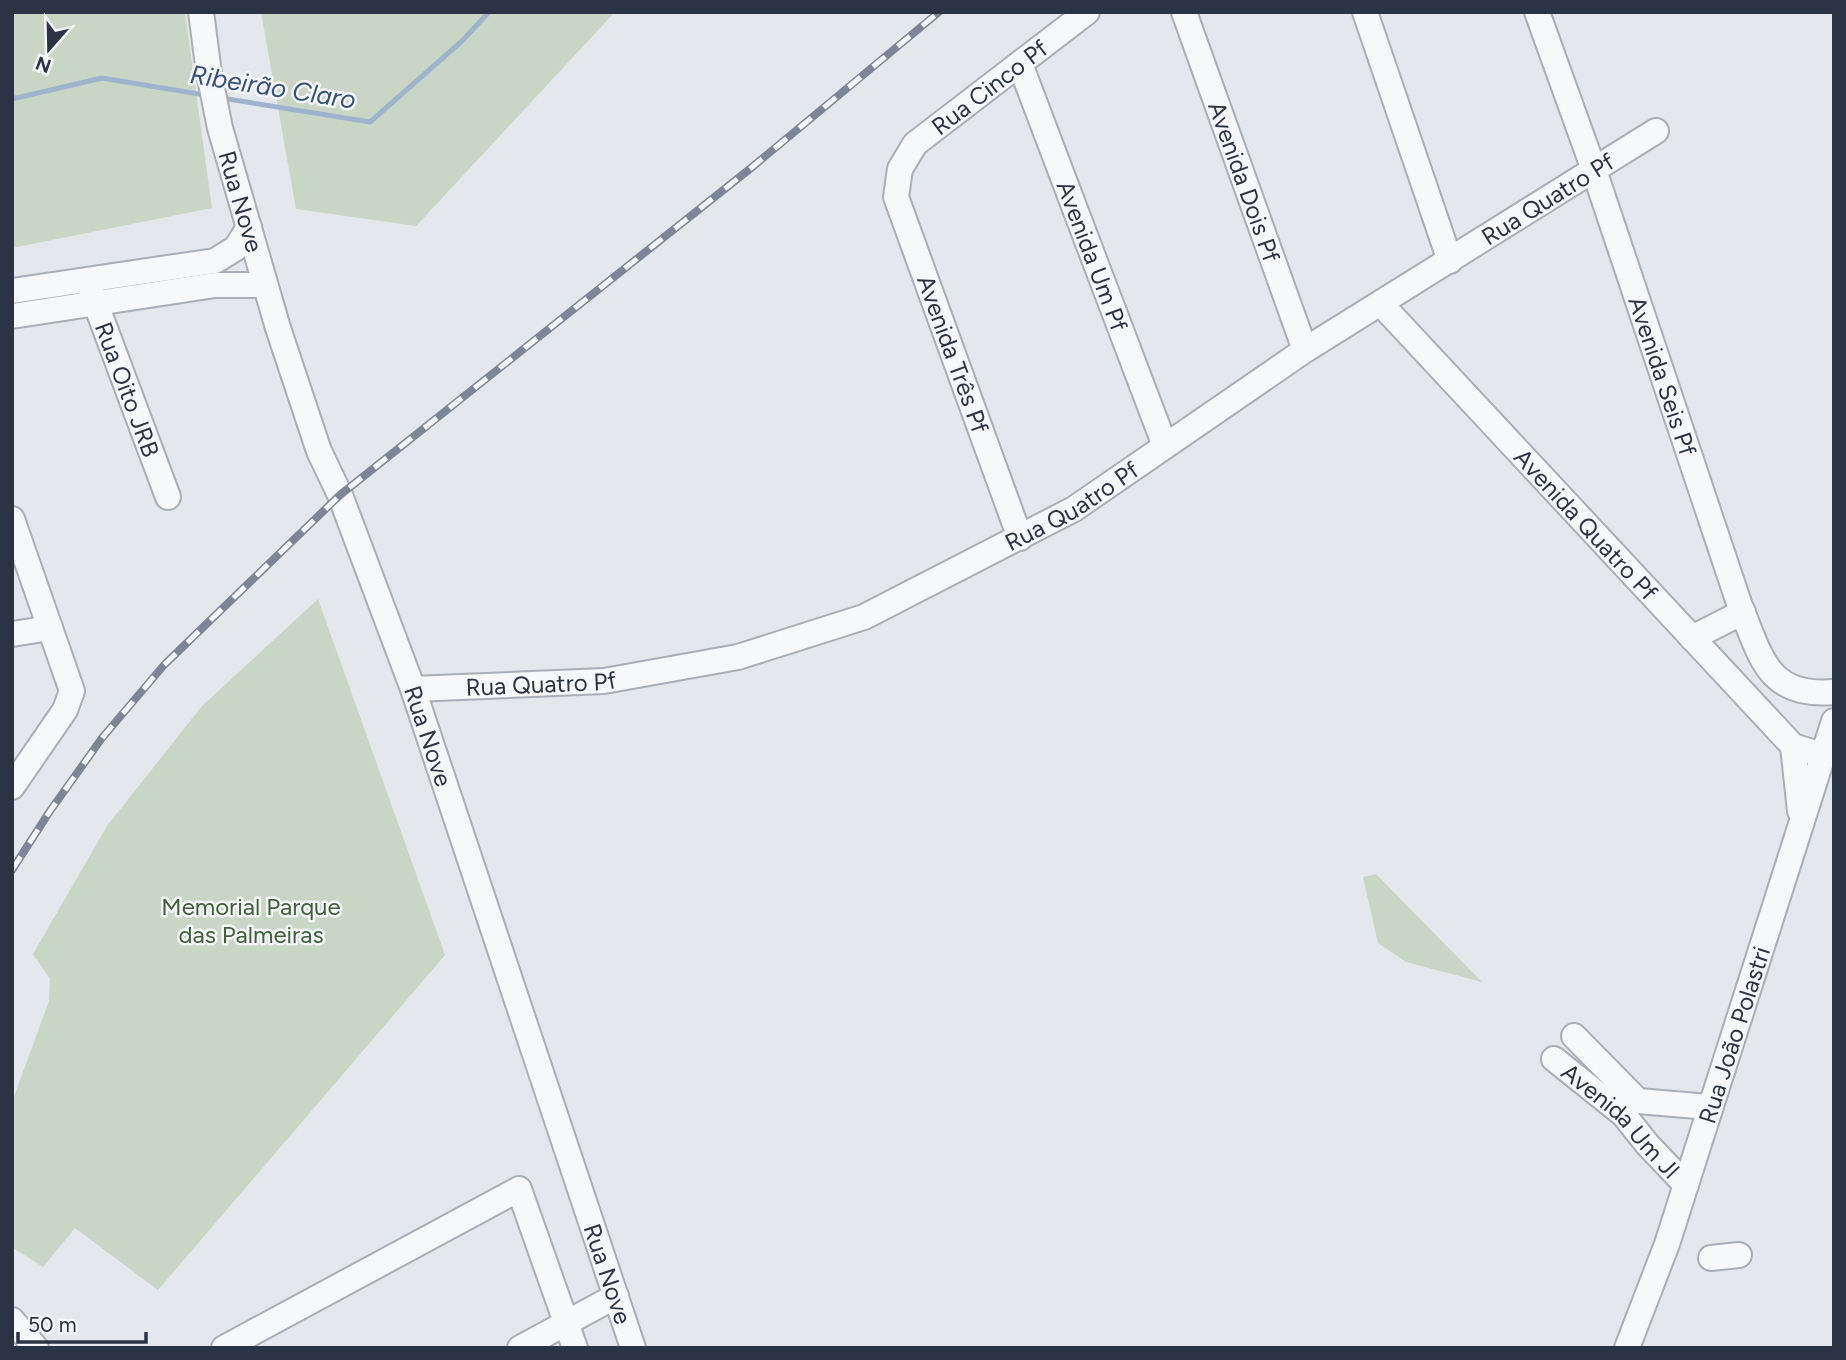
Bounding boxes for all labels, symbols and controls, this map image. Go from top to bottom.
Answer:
north arrow [14,14,84,84]
street label: Rua Cinco Pf [926,33,1053,141]
text: N [33,51,54,78]
water label: Ribeirão Claro [188,58,358,116]
street label: Avenida Dois Pf [1203,97,1287,266]
street label: Rua Quatro Pf [1476,146,1619,251]
street label: Rua Nove [213,147,270,255]
street label: Avenida Um Pf [1051,176,1135,335]
street label: Avenida Três Pf [911,271,995,437]
street label: Avenida Seis Pf [1623,293,1703,459]
street label: Rua Oito JRB [89,318,166,461]
street label: Avenida Quatro Pf [1509,442,1664,606]
street label: Rua Quatro Pf [1000,455,1144,557]
street label: Rua Quatro Pf [465,665,619,701]
street label: Rua Nove [398,682,459,790]
park label: Memorial Parque das Palmeiras [161,892,341,949]
street label: Rua João Polastri [1692,943,1776,1127]
street label: Avenida Um Jl [1556,1057,1686,1184]
street label: Rua Nove [578,1220,638,1328]
scale bar [18,1300,145,1344]
text: 50 m [28,1312,77,1337]

